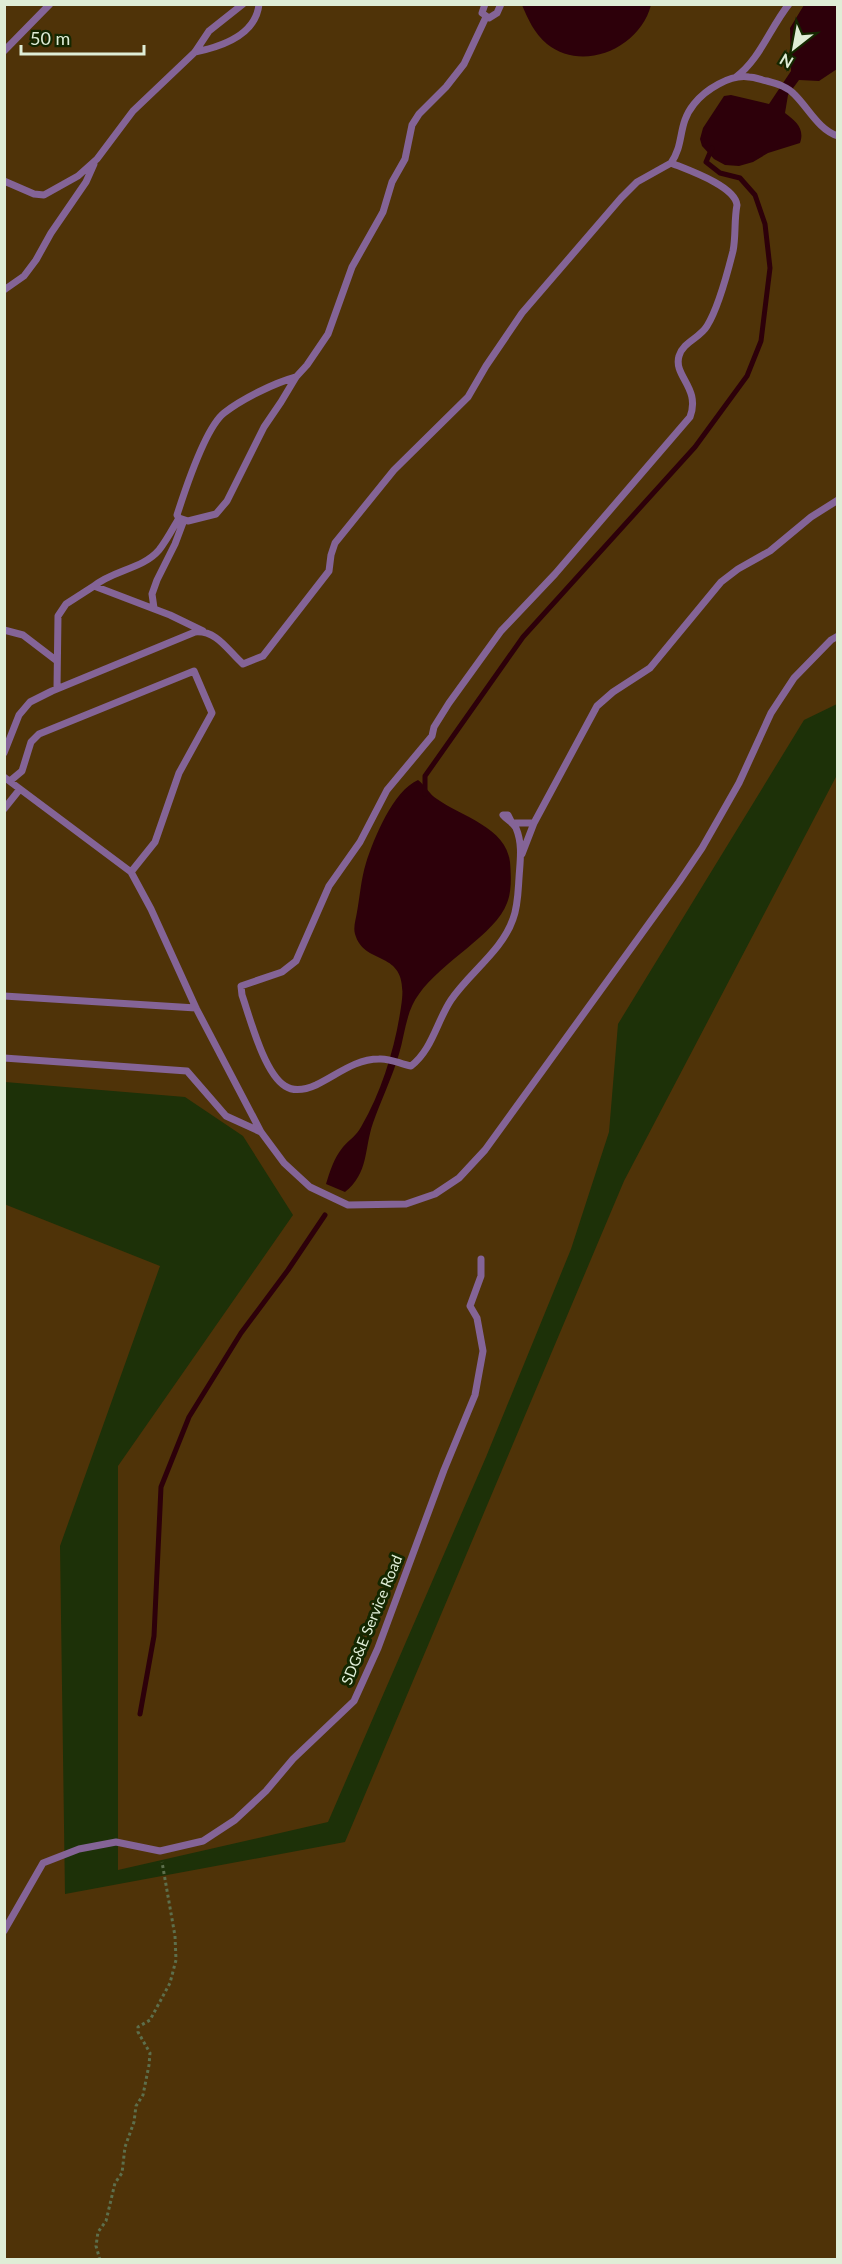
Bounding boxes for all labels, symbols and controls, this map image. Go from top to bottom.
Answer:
scale bar [21,18,144,56]
north arrow [764,18,824,78]
text: 50 m [30,27,70,49]
text: N [776,50,796,73]
street label: SDG&E Service Road [337,1552,405,1687]

